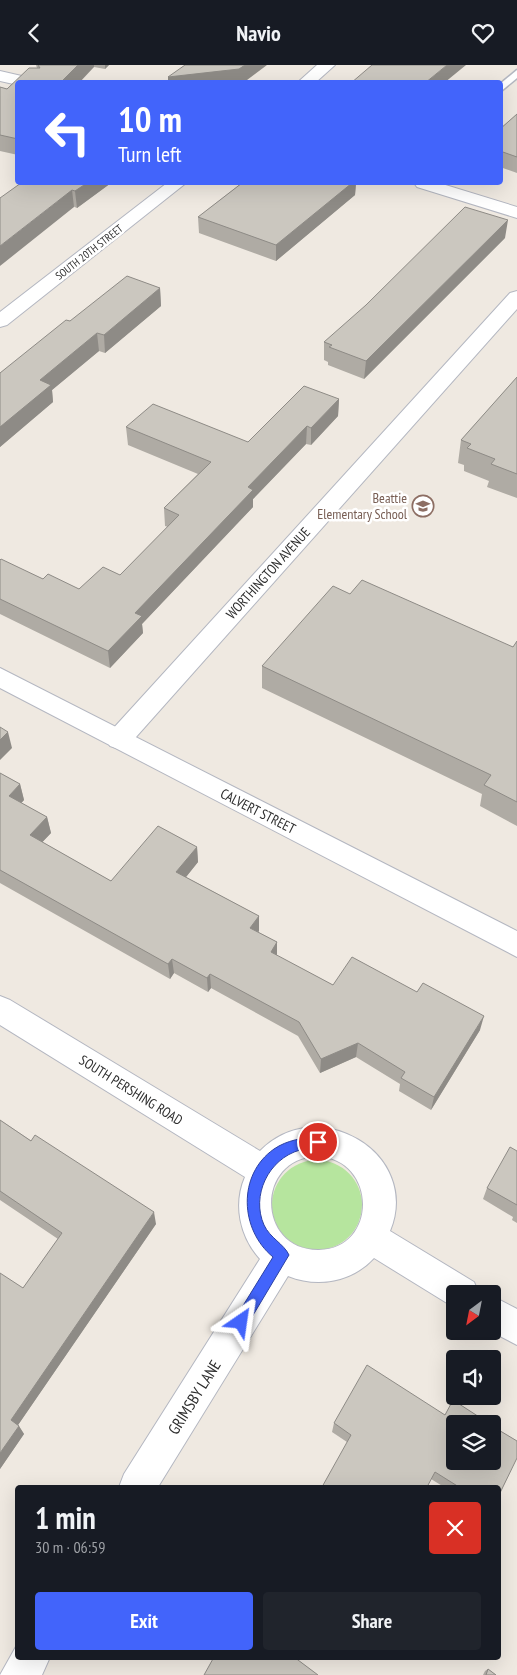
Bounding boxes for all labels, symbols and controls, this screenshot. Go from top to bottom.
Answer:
icon: back [20,19,48,47]
text: Navio [236,19,281,47]
icon: heart [469,19,497,47]
text: 10 m [118,96,182,142]
icon: left [35,100,100,165]
text: Turn left [118,140,182,168]
street label: SOUTH 20TH STREET [52,221,126,283]
place label: Beattie Elementary School [317,489,408,523]
school or university icon: Beattie Elementary School [411,494,435,518]
street label: WORTHINGTON AVENUE [222,523,314,623]
street label: CALVERT STREET [217,784,299,838]
street label: SOUTH PERSHING ROAD [76,1051,186,1129]
pin [297,1121,339,1163]
icon: arrive [304,1128,332,1156]
north arrow [446,1285,501,1340]
map controls [446,1285,501,1470]
position arrow [214,1295,266,1347]
button: sound [446,1350,501,1405]
street label: GRIMSBY LANE [163,1356,225,1438]
button: layers [446,1415,501,1470]
text: 1 min [35,1498,96,1537]
button: close [429,1502,481,1554]
text: 30 m · 06:59 [35,1537,106,1557]
button: Exit [35,1592,253,1650]
button: Share [263,1592,481,1650]

